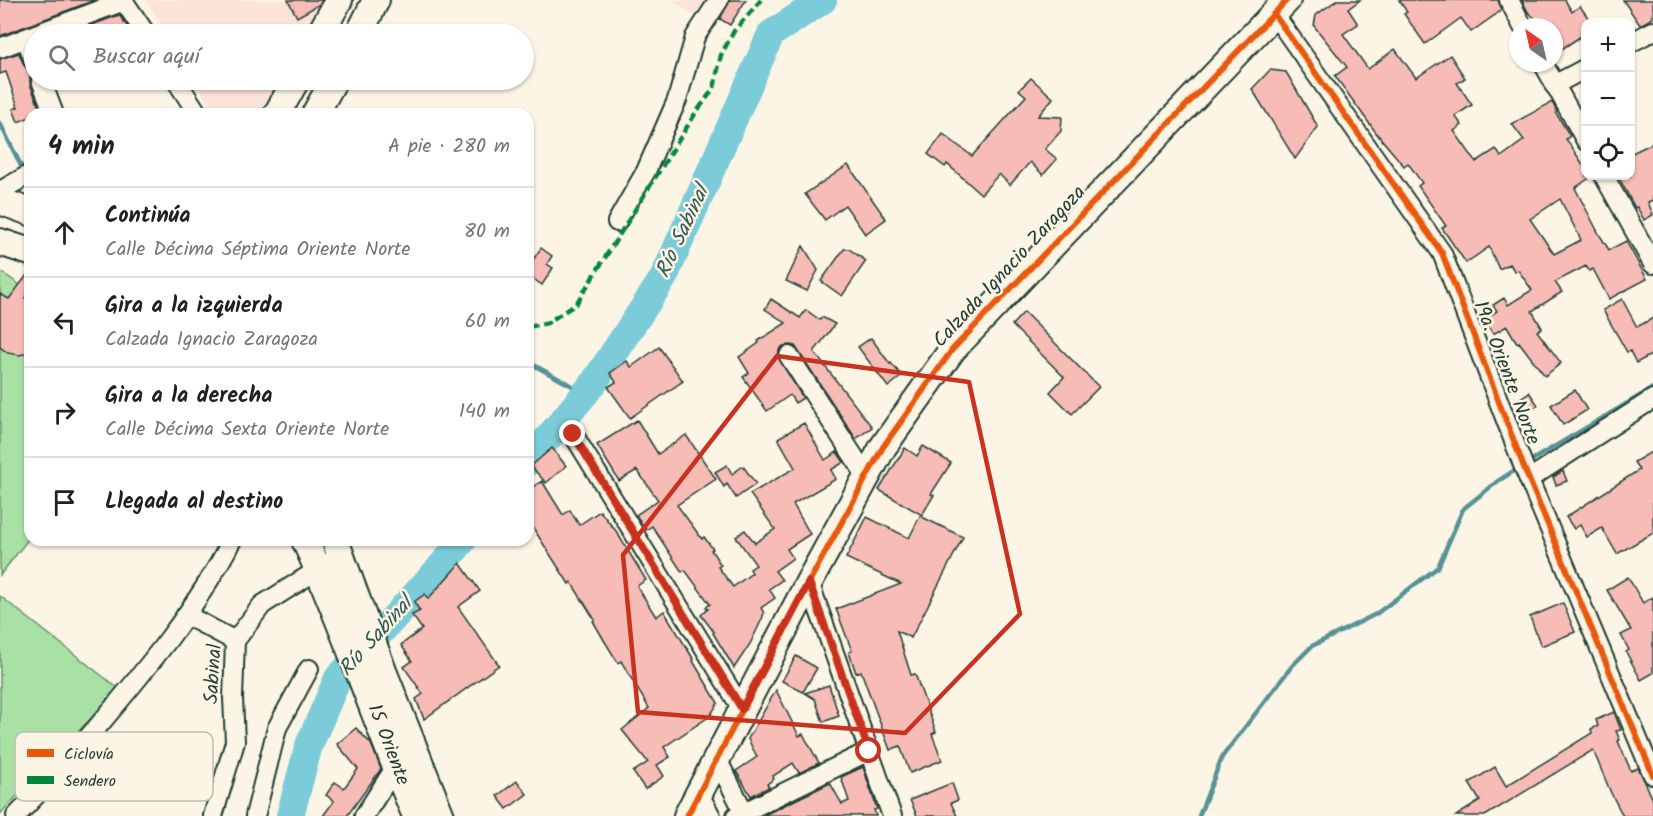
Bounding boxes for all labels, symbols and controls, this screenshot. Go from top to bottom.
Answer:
north arrow [1509,18,1563,72]
map controls [1581,18,1635,180]
button: + [1581,18,1635,72]
search box [24,24,534,90]
text: Buscar aquí [93,40,200,75]
icon: search [45,41,78,74]
button: − [1581,72,1635,126]
text: 4 min [48,126,115,168]
button: locate [1581,126,1635,180]
text: A pie · 280 m [388,131,510,163]
water label: Río Sabinal [647,177,720,284]
street label: Calzada Ignacio Zaragoza [926,178,1094,356]
text: Continúa [105,199,190,234]
icon: ahead [48,216,81,249]
text: 80 m [464,216,510,248]
text: Calle Décima Séptima Oriente Norte [105,234,411,266]
text: Gira a la izquierda [105,289,283,324]
street label: 19a. Oriente Norte [1464,296,1548,450]
icon: left [48,306,81,339]
text: 60 m [465,306,510,338]
text: Calzada Ignacio Zaragoza [105,324,318,356]
text: Gira a la derecha [105,379,272,414]
icon: right [48,396,81,429]
text: 140 m [459,396,510,428]
text: Calle Décima Sexta Oriente Norte [105,414,389,446]
route end [559,420,585,446]
text: Llegada al destino [105,485,283,520]
icon: arrive [48,486,81,519]
water label: Río Sabinal [331,587,424,685]
street label: Sabinal [196,643,232,705]
street label: 15 Oriente [358,700,418,790]
legend [15,732,213,801]
route start [855,737,881,763]
text: Ciclovía [64,742,114,767]
text: Sendero [64,769,116,794]

